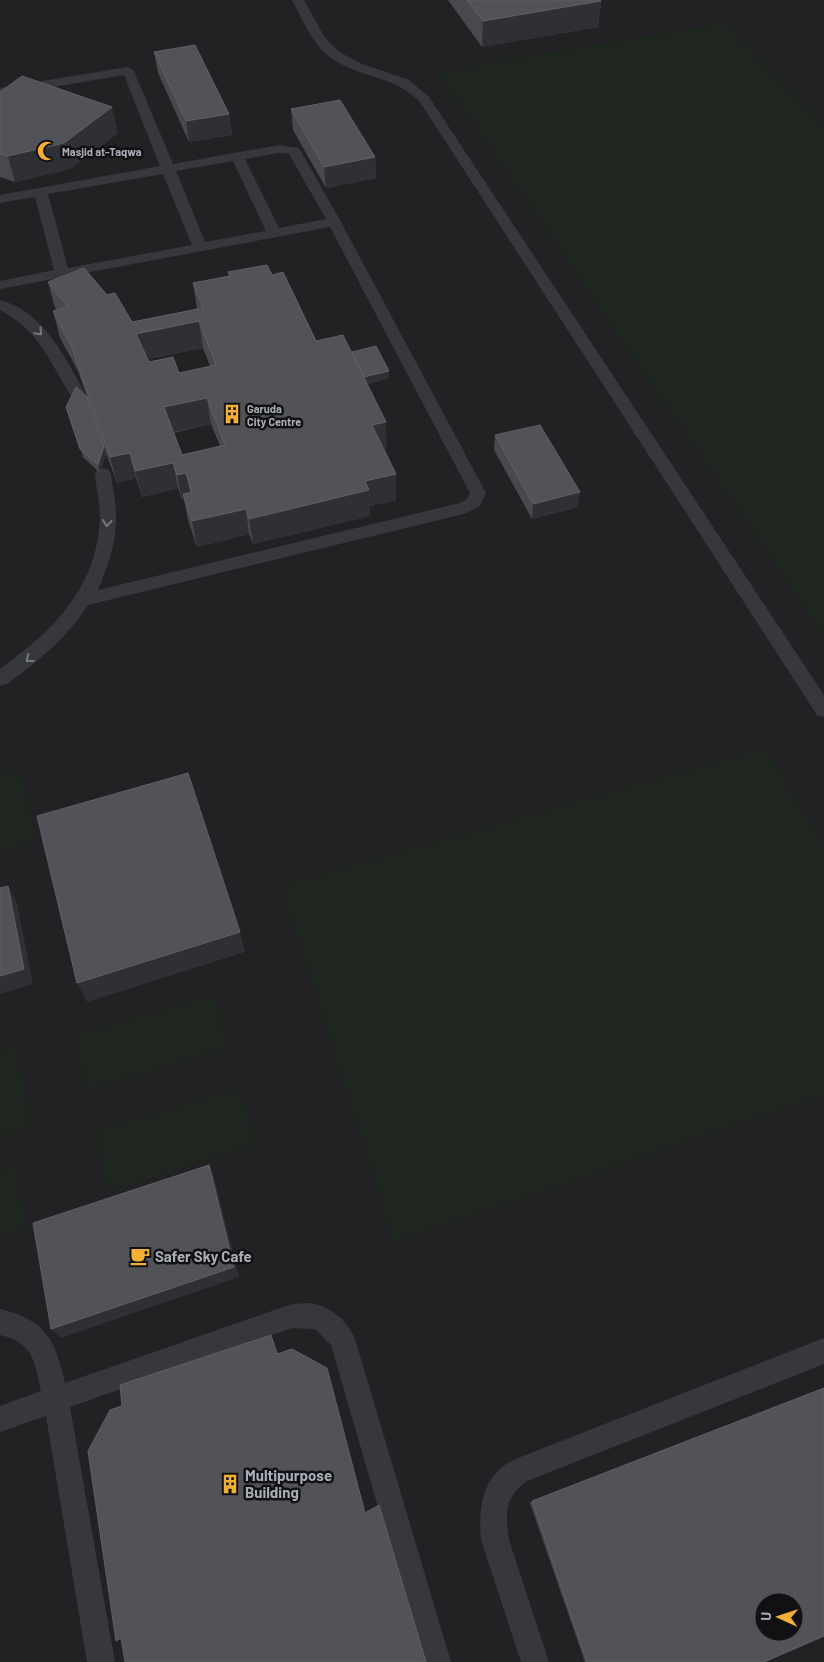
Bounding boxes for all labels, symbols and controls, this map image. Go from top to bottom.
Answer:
mosque icon: Masjid at-Taqwa [36,140,58,162]
place label: Masjid at-Taqwa [62,145,142,158]
one-way arrow [33,327,42,336]
place label: Garuda City Centre [247,402,301,428]
building icon: Garuda City Centre [221,403,243,425]
one-way arrow [102,519,113,527]
one-way arrow [26,653,35,661]
cafe icon: Safer Sky Cafe [129,1245,151,1267]
place label: Safer Sky Cafe [155,1247,252,1265]
place label: Multipurpose Building [245,1466,332,1501]
building icon: Multipurpose Building [219,1473,241,1495]
north arrow [754,1592,804,1642]
text: U [757,1611,774,1621]

